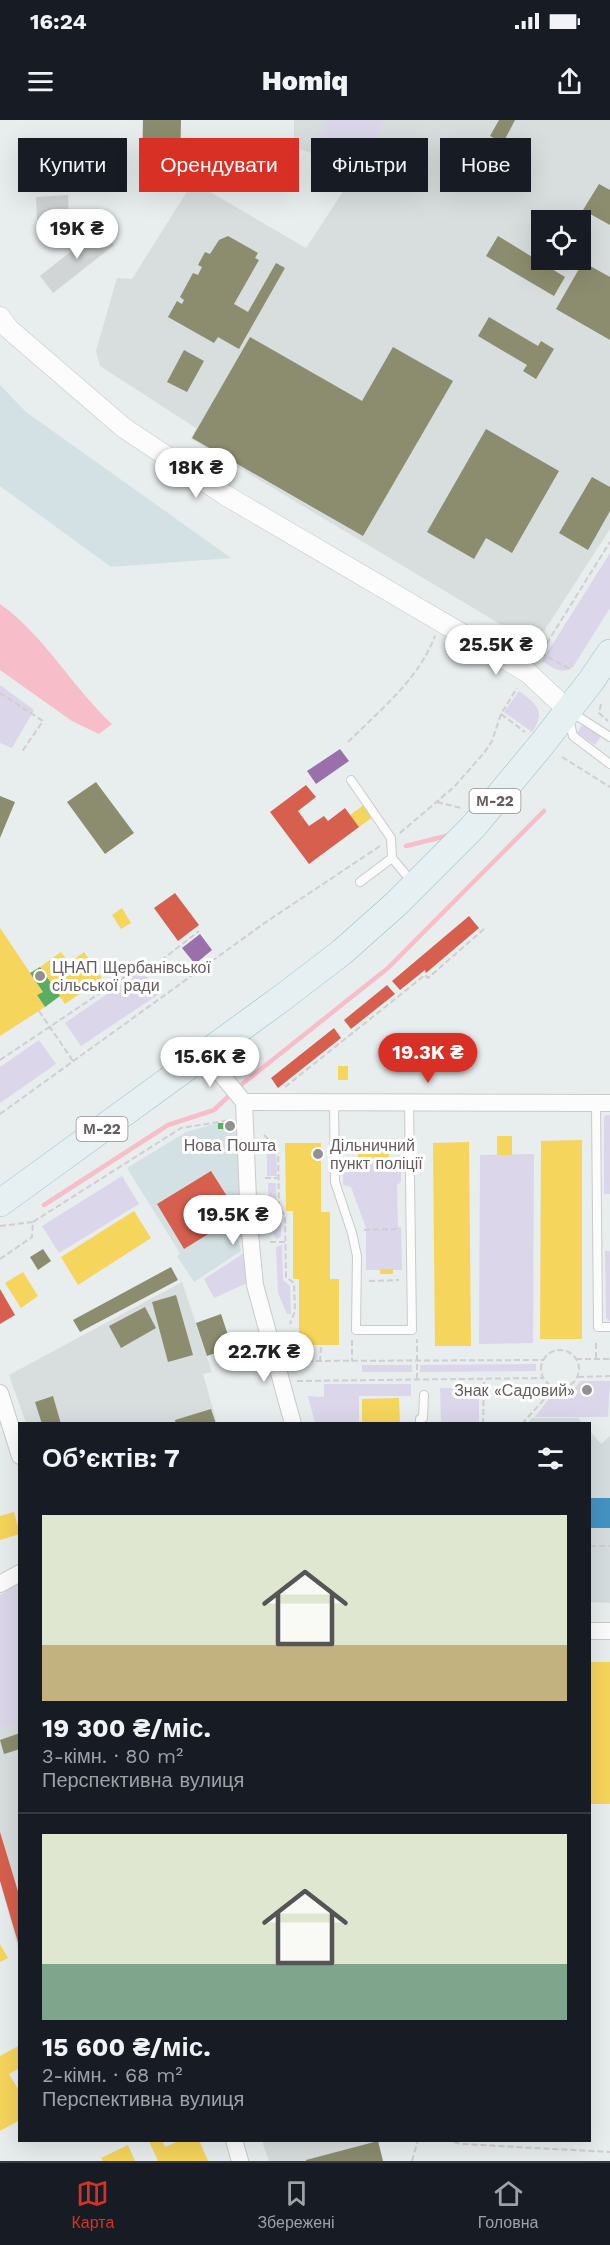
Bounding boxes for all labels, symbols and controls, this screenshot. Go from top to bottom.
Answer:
text: 16:24 [30,9,87,34]
icon: menu [24,65,57,98]
text: Homiq [262,65,348,97]
icon: share [553,65,586,98]
chip: Купити [18,138,127,192]
chip: Орендувати [139,138,299,192]
chip: Фільтри [311,138,428,192]
chip: Нове [440,138,531,192]
pin: 19K ₴ [35,209,119,260]
map controls [531,210,591,270]
button: locate [531,210,591,270]
text: 19K ₴ [50,216,104,240]
pin: 18K ₴ [154,448,238,499]
text: 18K ₴ [169,455,223,479]
pin: 25.5K ₴ [441,625,551,676]
text: 25.5K ₴ [459,632,533,656]
road number: М-22 [470,789,520,813]
place label: ЦНАП Щербанівської сільської ради [52,958,211,995]
marker: ЦНАП Щербанівської сільської ради [33,969,47,983]
pin: 19.3K ₴ [373,1033,483,1084]
pin: 15.6K ₴ [155,1037,265,1088]
text: 19.3K ₴ [392,1040,464,1064]
text: 15.6K ₴ [174,1044,246,1068]
road number: М-22 [76,1117,128,1141]
marker: Нова Пошта [223,1119,237,1133]
place label: Нова Пошта [184,1136,276,1155]
place label: Дільничний пункт поліції [330,1136,423,1173]
marker: Дільничний пункт поліції [311,1147,325,1161]
pin: 19.5K ₴ [178,1195,288,1246]
text: 19.5K ₴ [197,1202,269,1226]
pin: 22.7K ₴ [209,1332,319,1383]
text: 22.7K ₴ [228,1339,300,1363]
place label: Знак «Садовий» [454,1381,575,1400]
marker: Знак «Садовий» [580,1383,594,1397]
icon: filters [534,1442,567,1475]
text: Об’єктів: 7 [42,1443,180,1473]
icon: home [251,1554,359,1662]
text: 19 300 ₴/міс. [42,1713,211,1743]
text: 3-кімн. · 80 m² [42,1744,183,1768]
text: Перспективна вулиця [42,1768,244,1792]
icon: home [251,1873,359,1981]
text: 15 600 ₴/міс. [42,2032,211,2062]
text: 2-кімн. · 68 m² [42,2063,183,2087]
text: Перспективна вулиця [42,2087,244,2111]
tab: Карта [72,2177,114,2232]
tab: Збережені [257,2177,335,2232]
tab: Головна [478,2177,538,2232]

